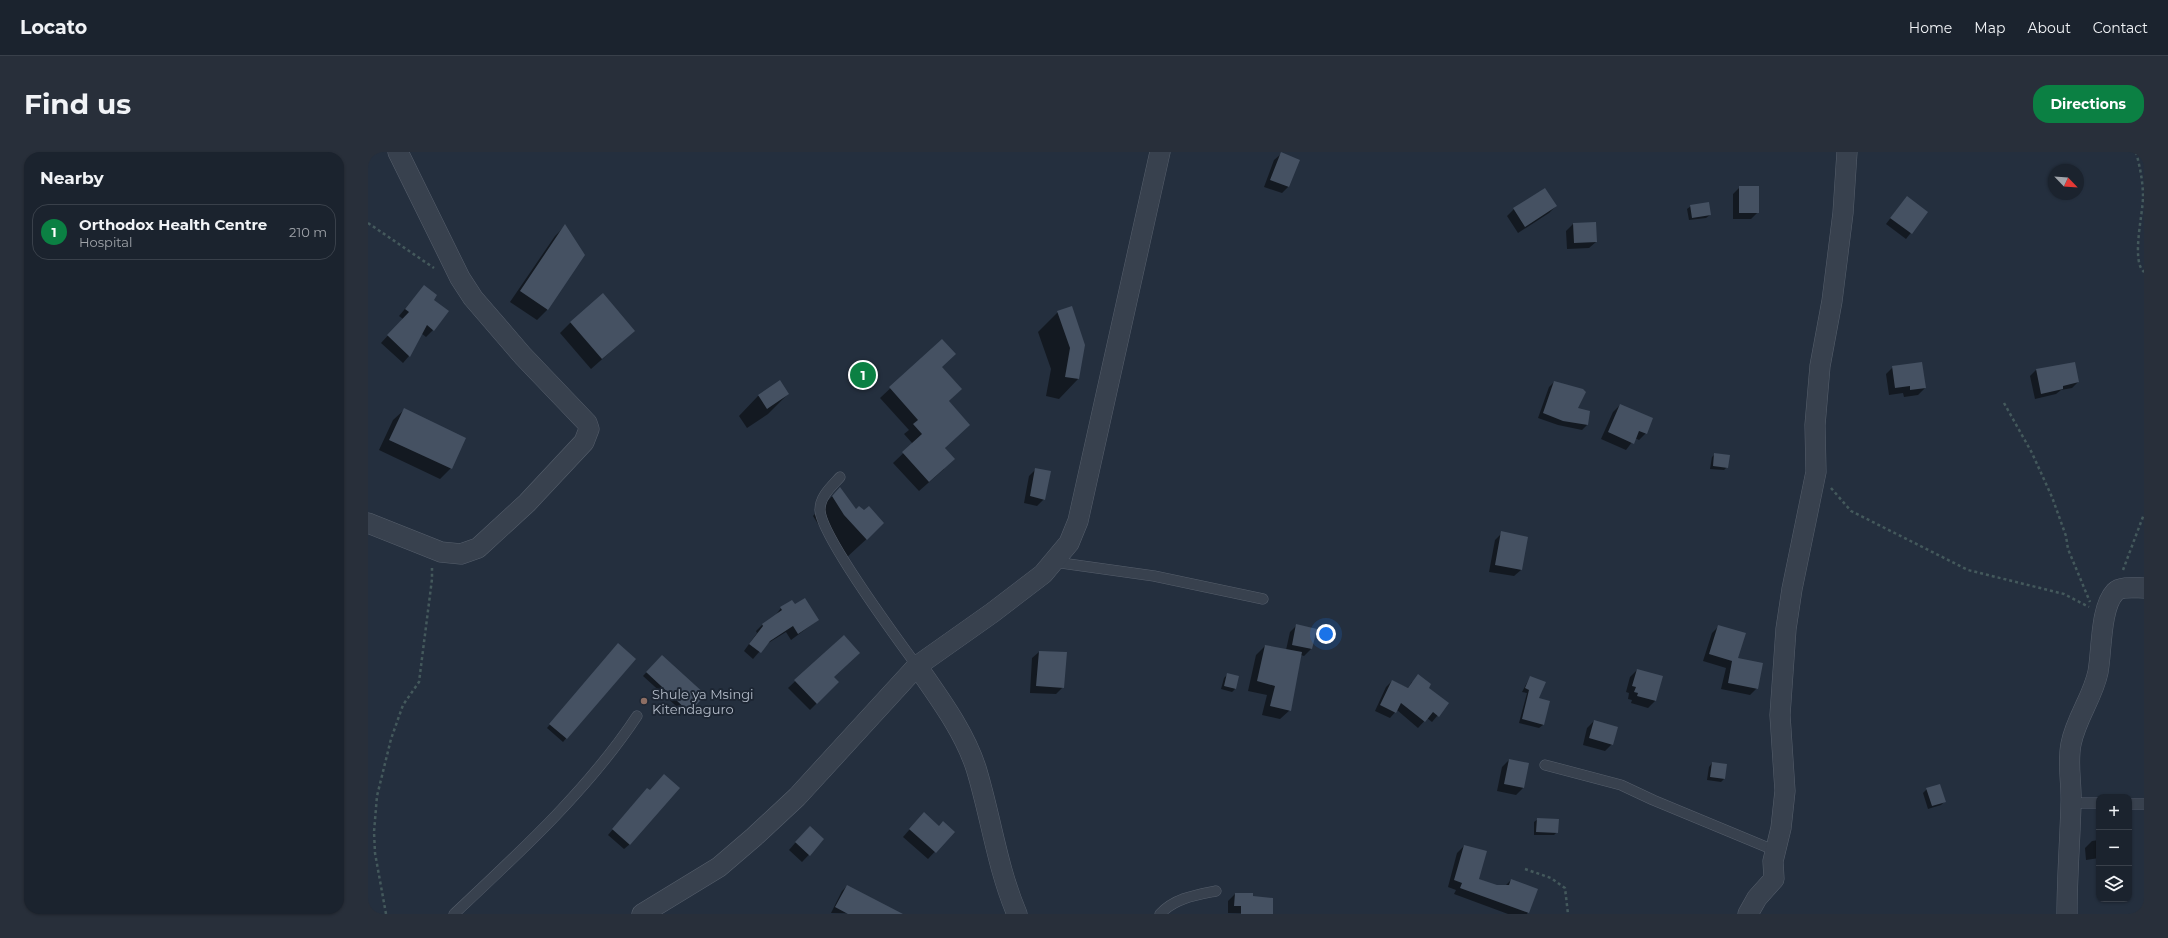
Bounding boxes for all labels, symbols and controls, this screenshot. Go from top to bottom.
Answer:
text: Locato [20,16,87,39]
text: Home [1909,19,1952,37]
text: Map [1974,19,2005,37]
text: About [2027,19,2071,37]
text: Contact [2093,19,2148,37]
button: Directions [2033,85,2144,123]
text: Find us [24,87,131,121]
north arrow [2048,164,2084,200]
text: Nearby [40,168,104,188]
text: Orthodox Health Centre [79,215,267,234]
text: 1 [51,224,57,240]
text: 210 m [289,224,327,240]
text: Hospital [79,234,132,250]
pin: 1 [850,360,876,390]
your location [1316,624,1336,644]
place label: Shule ya Msingi Kitendaguro [652,686,754,717]
marker: Shule ya Msingi Kitendaguro [639,696,649,706]
map controls [2096,794,2132,902]
button: + [2096,794,2132,830]
button: − [2096,830,2132,866]
button: layers [2096,866,2132,902]

